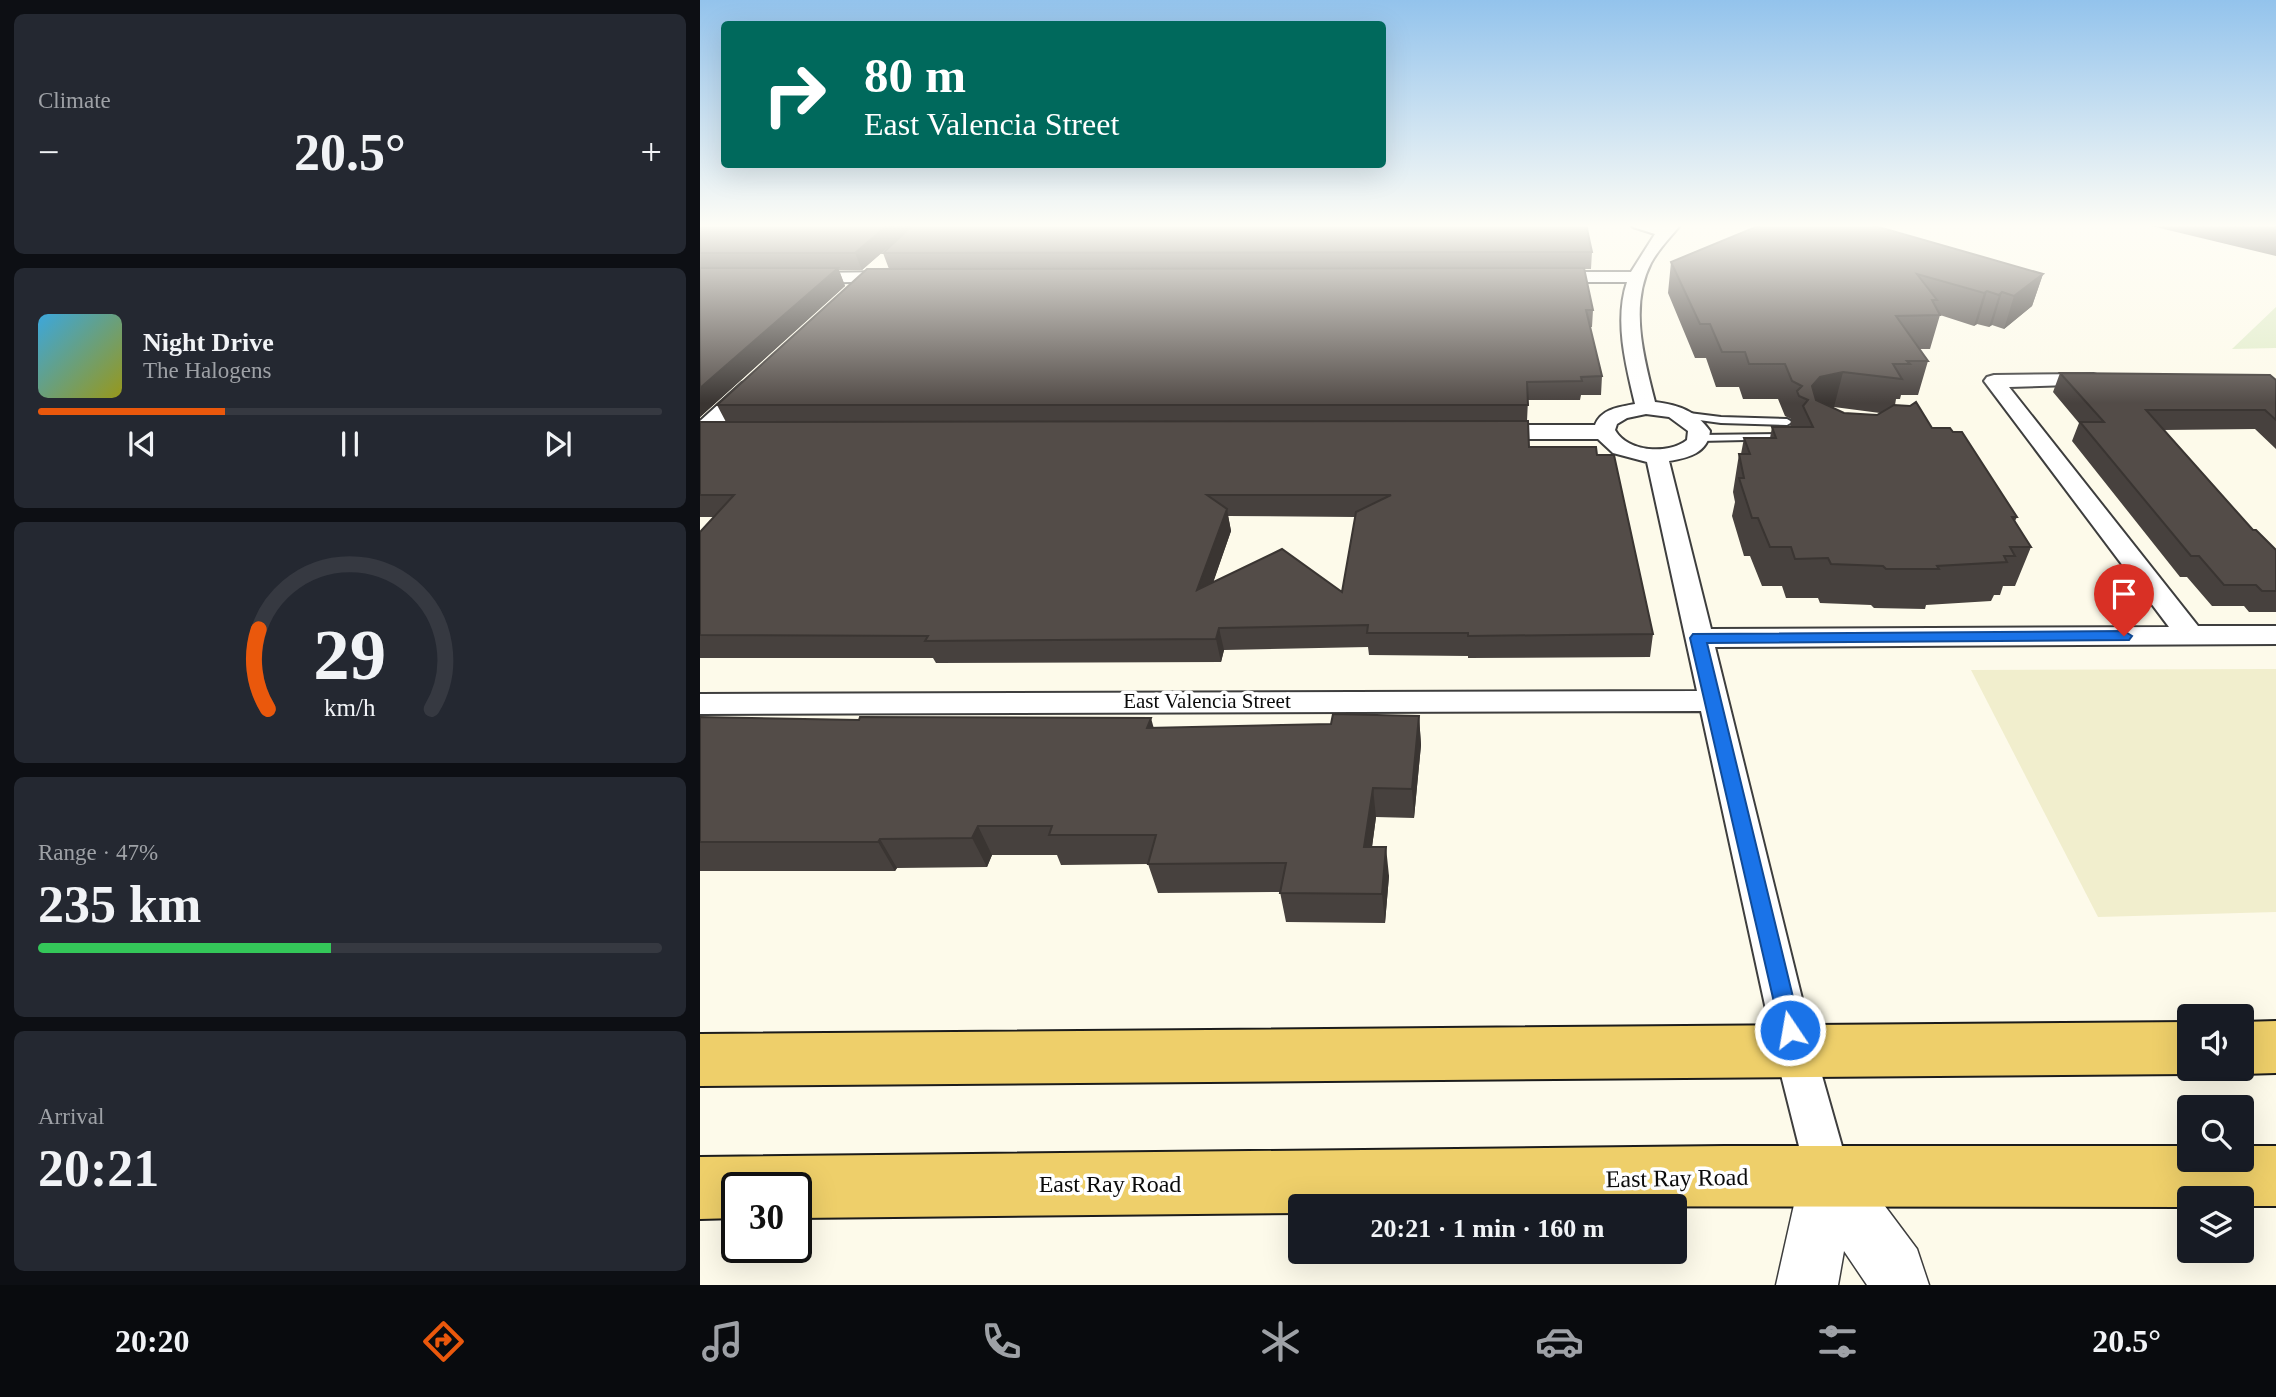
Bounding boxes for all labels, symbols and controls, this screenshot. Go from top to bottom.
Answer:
text: 80 m [864,48,966,103]
icon: right [749,49,840,140]
text: Climate [38,88,111,113]
text: East Valencia Street [864,106,1119,142]
text: 20.5° [294,124,406,181]
text: − [38,131,59,173]
text: + [641,131,662,173]
text: Night Drive [143,328,274,357]
text: The Halogens [143,358,271,383]
icon: previous [123,425,161,463]
icon: pause [331,425,369,463]
icon: next [539,425,577,463]
pin [2094,564,2154,636]
icon: arrive [2105,575,2143,613]
text: 29 [314,614,386,695]
street label: East Valencia Street [1123,689,1291,713]
text: km/h [324,693,376,720]
text: Range · 47% [38,840,158,865]
text: 235 km [38,876,201,933]
position arrow [1753,993,1827,1067]
map controls [2177,1004,2254,1263]
button: sound [2177,1004,2254,1081]
button: search [2177,1095,2254,1172]
text: Arrival [38,1104,104,1129]
text: 20:21 [38,1140,159,1197]
street label: East Ray Road [1605,1164,1749,1192]
street label: East Ray Road [1039,1171,1181,1197]
speed limit sign: 30 [721,1172,812,1263]
button: layers [2177,1186,2254,1263]
text: 20:21 · 1 min · 160 m [1371,1214,1605,1243]
icon: directions [419,1317,468,1366]
icon: music [698,1317,747,1366]
icon: phone [977,1317,1026,1366]
icon: climate [1256,1317,1305,1366]
icon: car [1535,1317,1584,1366]
icon: filters [1813,1317,1862,1366]
text: 20:20 [115,1323,190,1359]
text: 20.5° [2092,1323,2161,1359]

